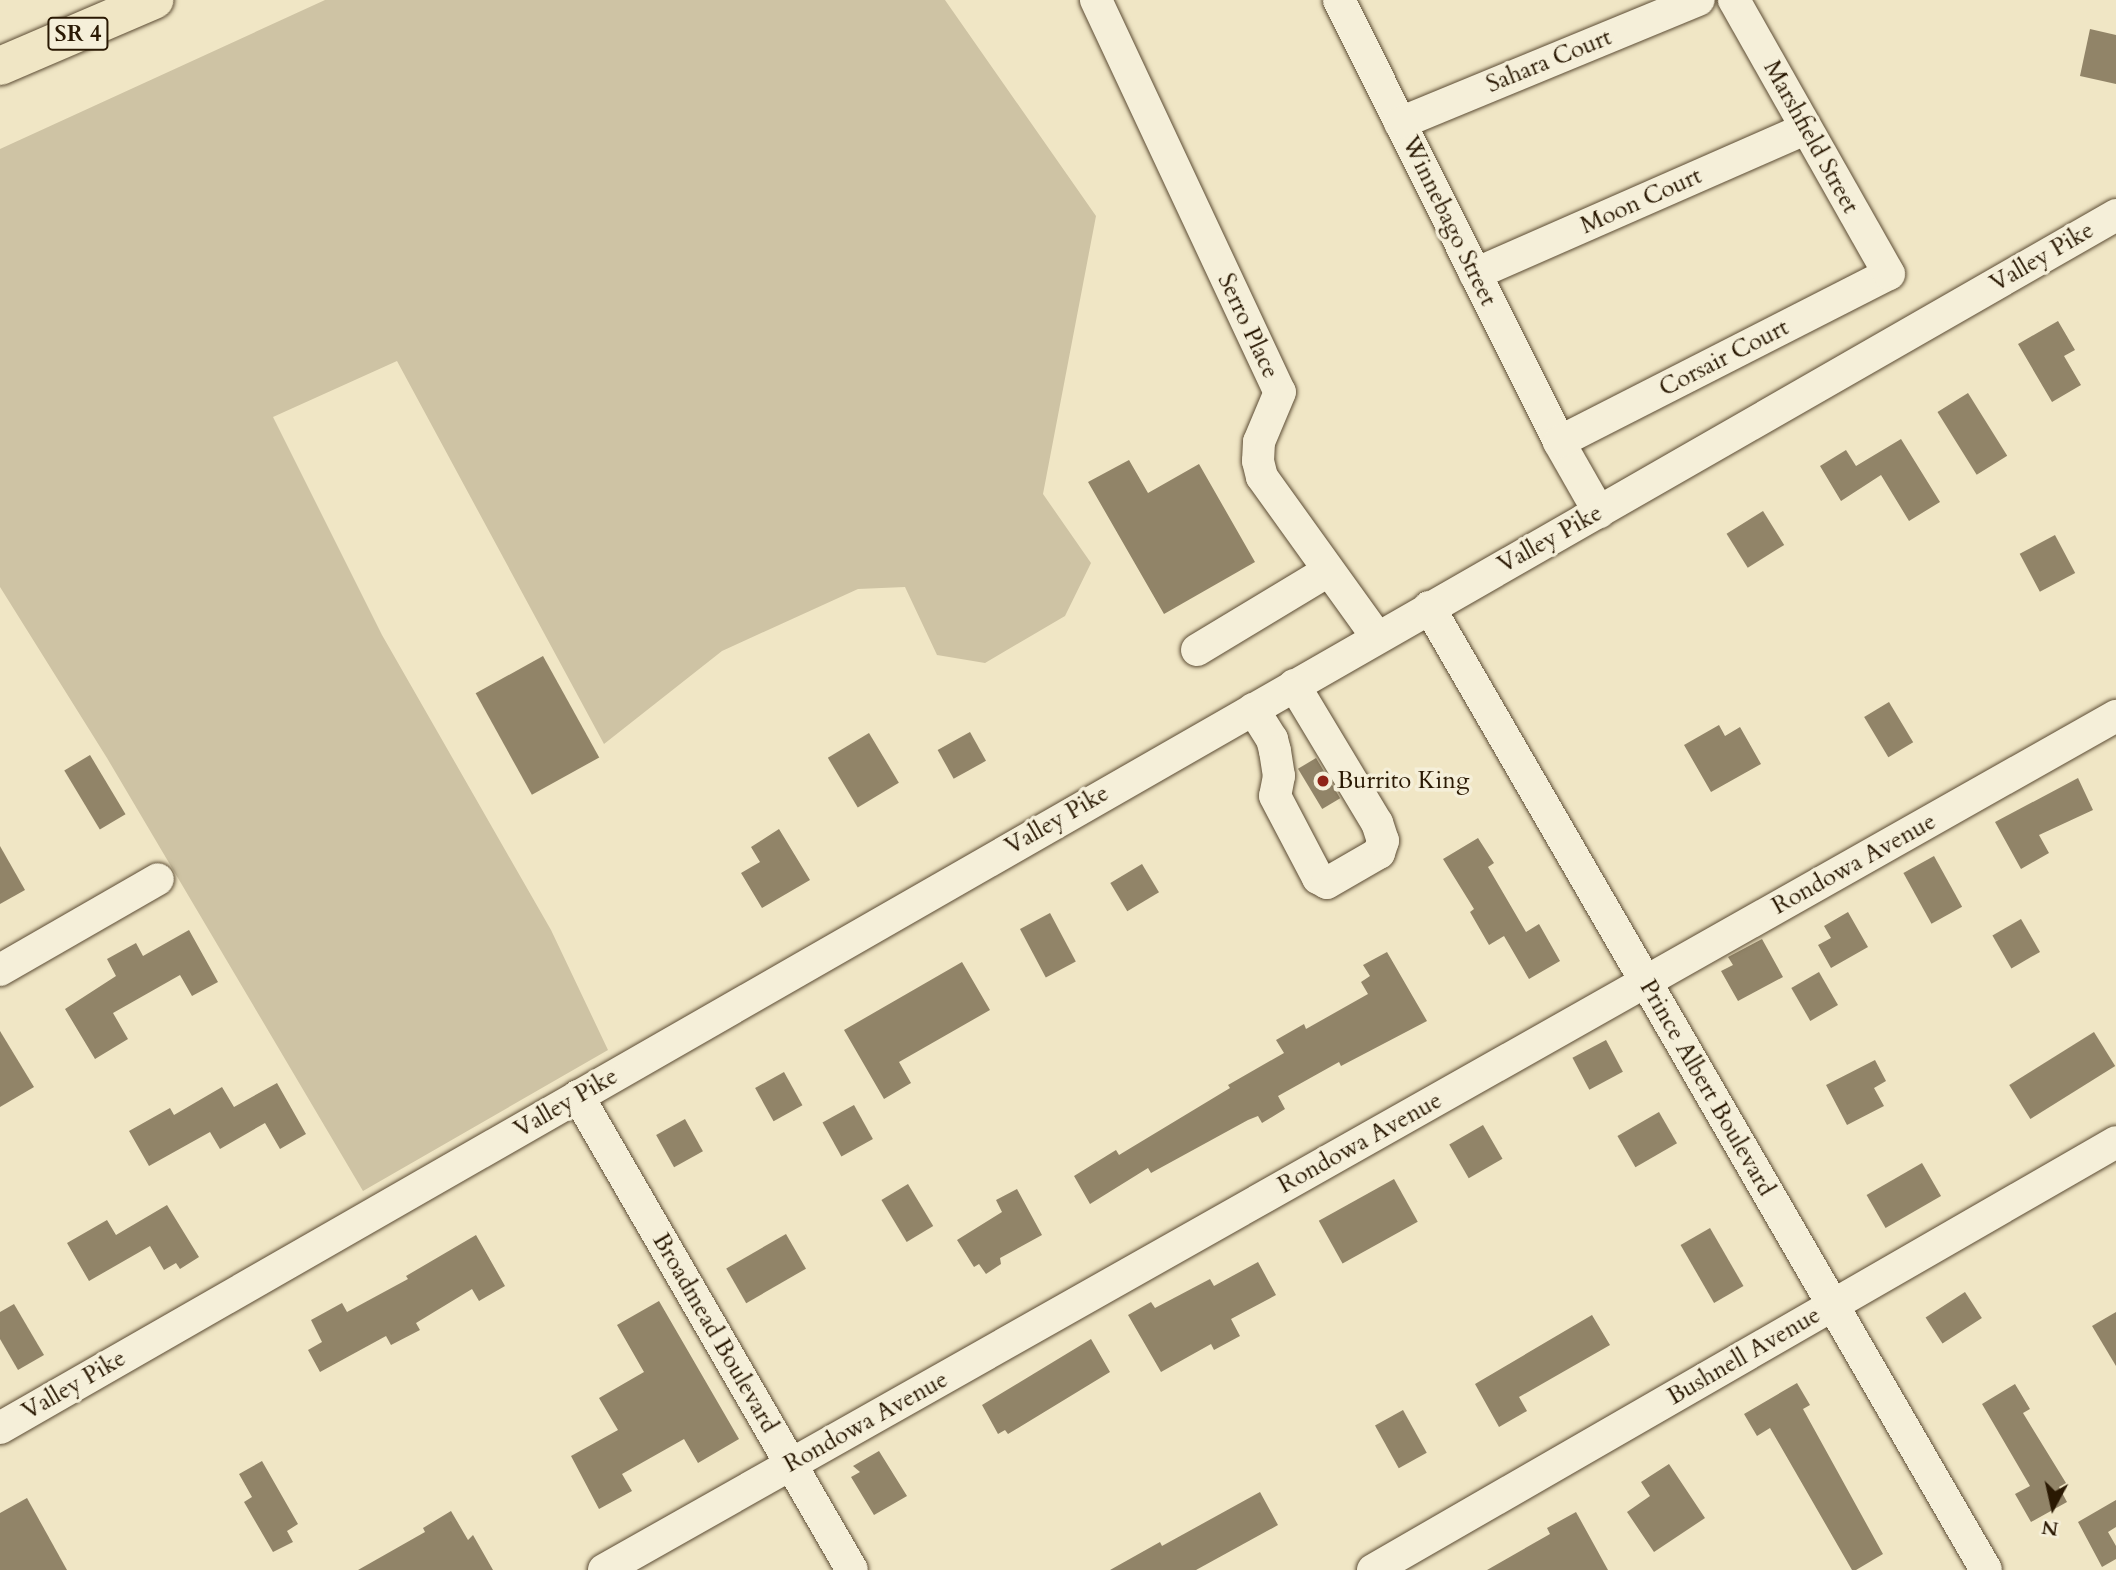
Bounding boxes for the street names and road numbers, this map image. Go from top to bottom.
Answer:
road number: SR 4 [46,14,110,54]
street label: Sahara Court [1482,23,1616,99]
street label: Marshfield Street [1757,56,1865,218]
street label: Winnebago Street [1395,131,1503,311]
street label: Moon Court [1576,162,1706,240]
street label: Valley Pike [1985,216,2099,298]
street label: Serro Place [1211,269,1285,383]
street label: Corsair Court [1655,313,1793,403]
street label: Valley Pike [1493,499,1607,579]
street label: Valley Pike [1000,779,1114,861]
street label: Rondowa Avenue [1767,807,1941,921]
street label: Prince Albert Boulevard [1633,975,1781,1201]
street label: Valley Pike [509,1062,623,1144]
street label: Rondowa Avenue [1273,1086,1447,1200]
street label: Broadmead Boulevard [646,1228,784,1438]
street label: Bushnell Avenue [1662,1301,1826,1411]
street label: Valley Pike [17,1344,131,1426]
street label: Rondowa Avenue [779,1365,953,1479]

